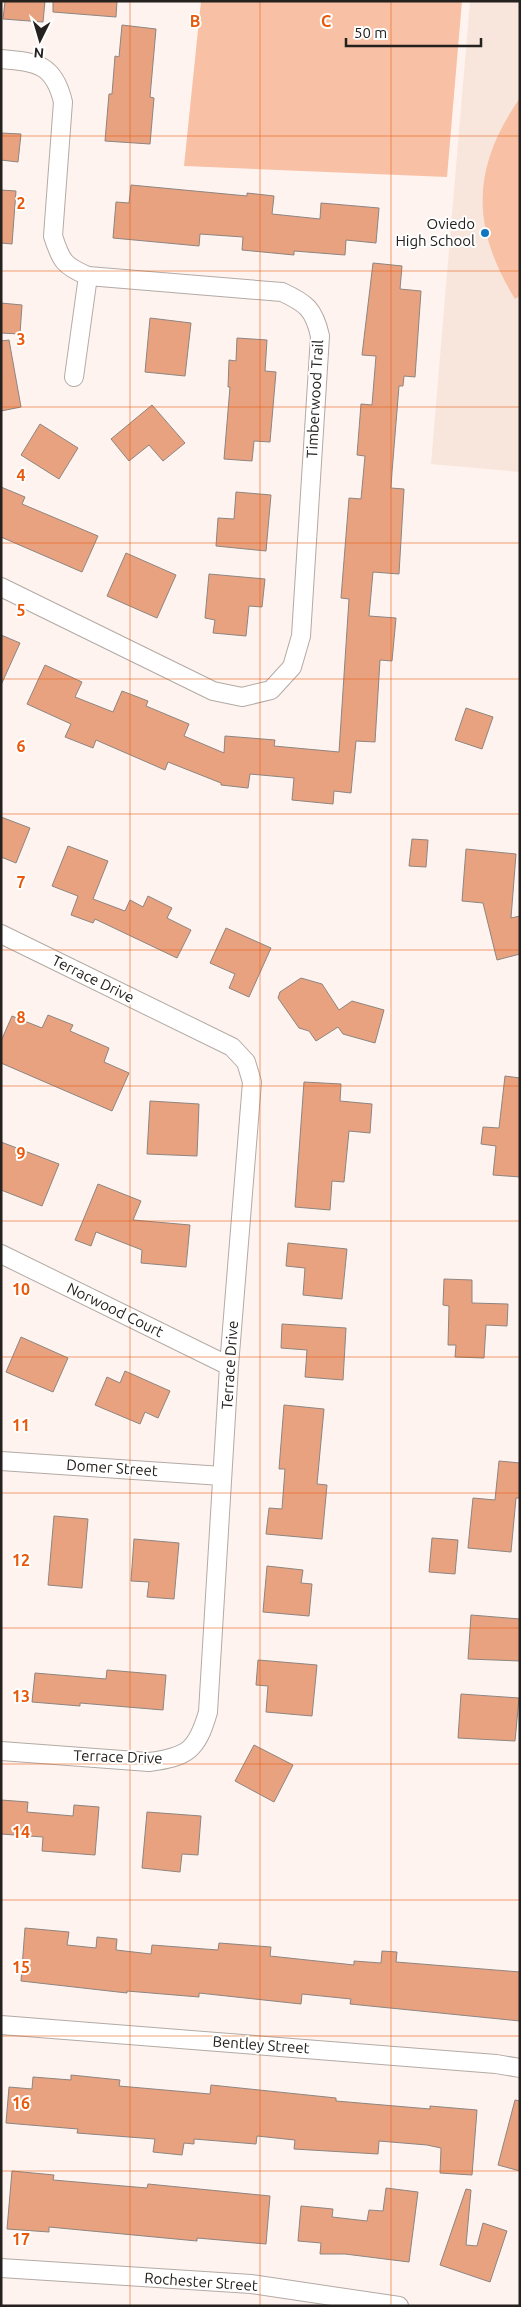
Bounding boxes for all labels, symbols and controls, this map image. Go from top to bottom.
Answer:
text: B [190,12,200,30]
text: C [321,12,331,30]
north arrow [15,15,65,65]
scale bar [346,15,481,47]
text: 50 m [354,24,387,41]
text: N [33,45,45,61]
text: 2 [16,194,26,212]
place label: Oviedo High School [395,215,475,249]
marker: Oviedo High School [479,227,491,239]
text: 3 [16,330,26,348]
street label: Timberwood Trail [303,339,326,459]
text: 4 [16,466,26,484]
text: 5 [16,601,26,619]
text: 6 [16,737,26,755]
text: 7 [16,873,26,891]
street label: Terrace Drive [49,951,137,1006]
text: 8 [16,1008,26,1026]
text: 9 [16,1144,26,1162]
street label: Norwood Court [64,1279,166,1340]
text: 10 [12,1280,30,1298]
street label: Terrace Drive [218,1320,241,1410]
text: 11 [12,1416,30,1434]
street label: Domer Street [66,1456,158,1479]
text: 12 [12,1551,30,1569]
text: 13 [12,1687,30,1705]
street label: Terrace Drive [73,1746,163,1767]
text: 14 [12,1823,30,1841]
text: 15 [12,1958,30,1976]
street label: Bentley Street [212,2033,310,2056]
text: 16 [12,2094,30,2112]
text: 17 [12,2230,30,2248]
street label: Rochester Street [144,2269,258,2294]

